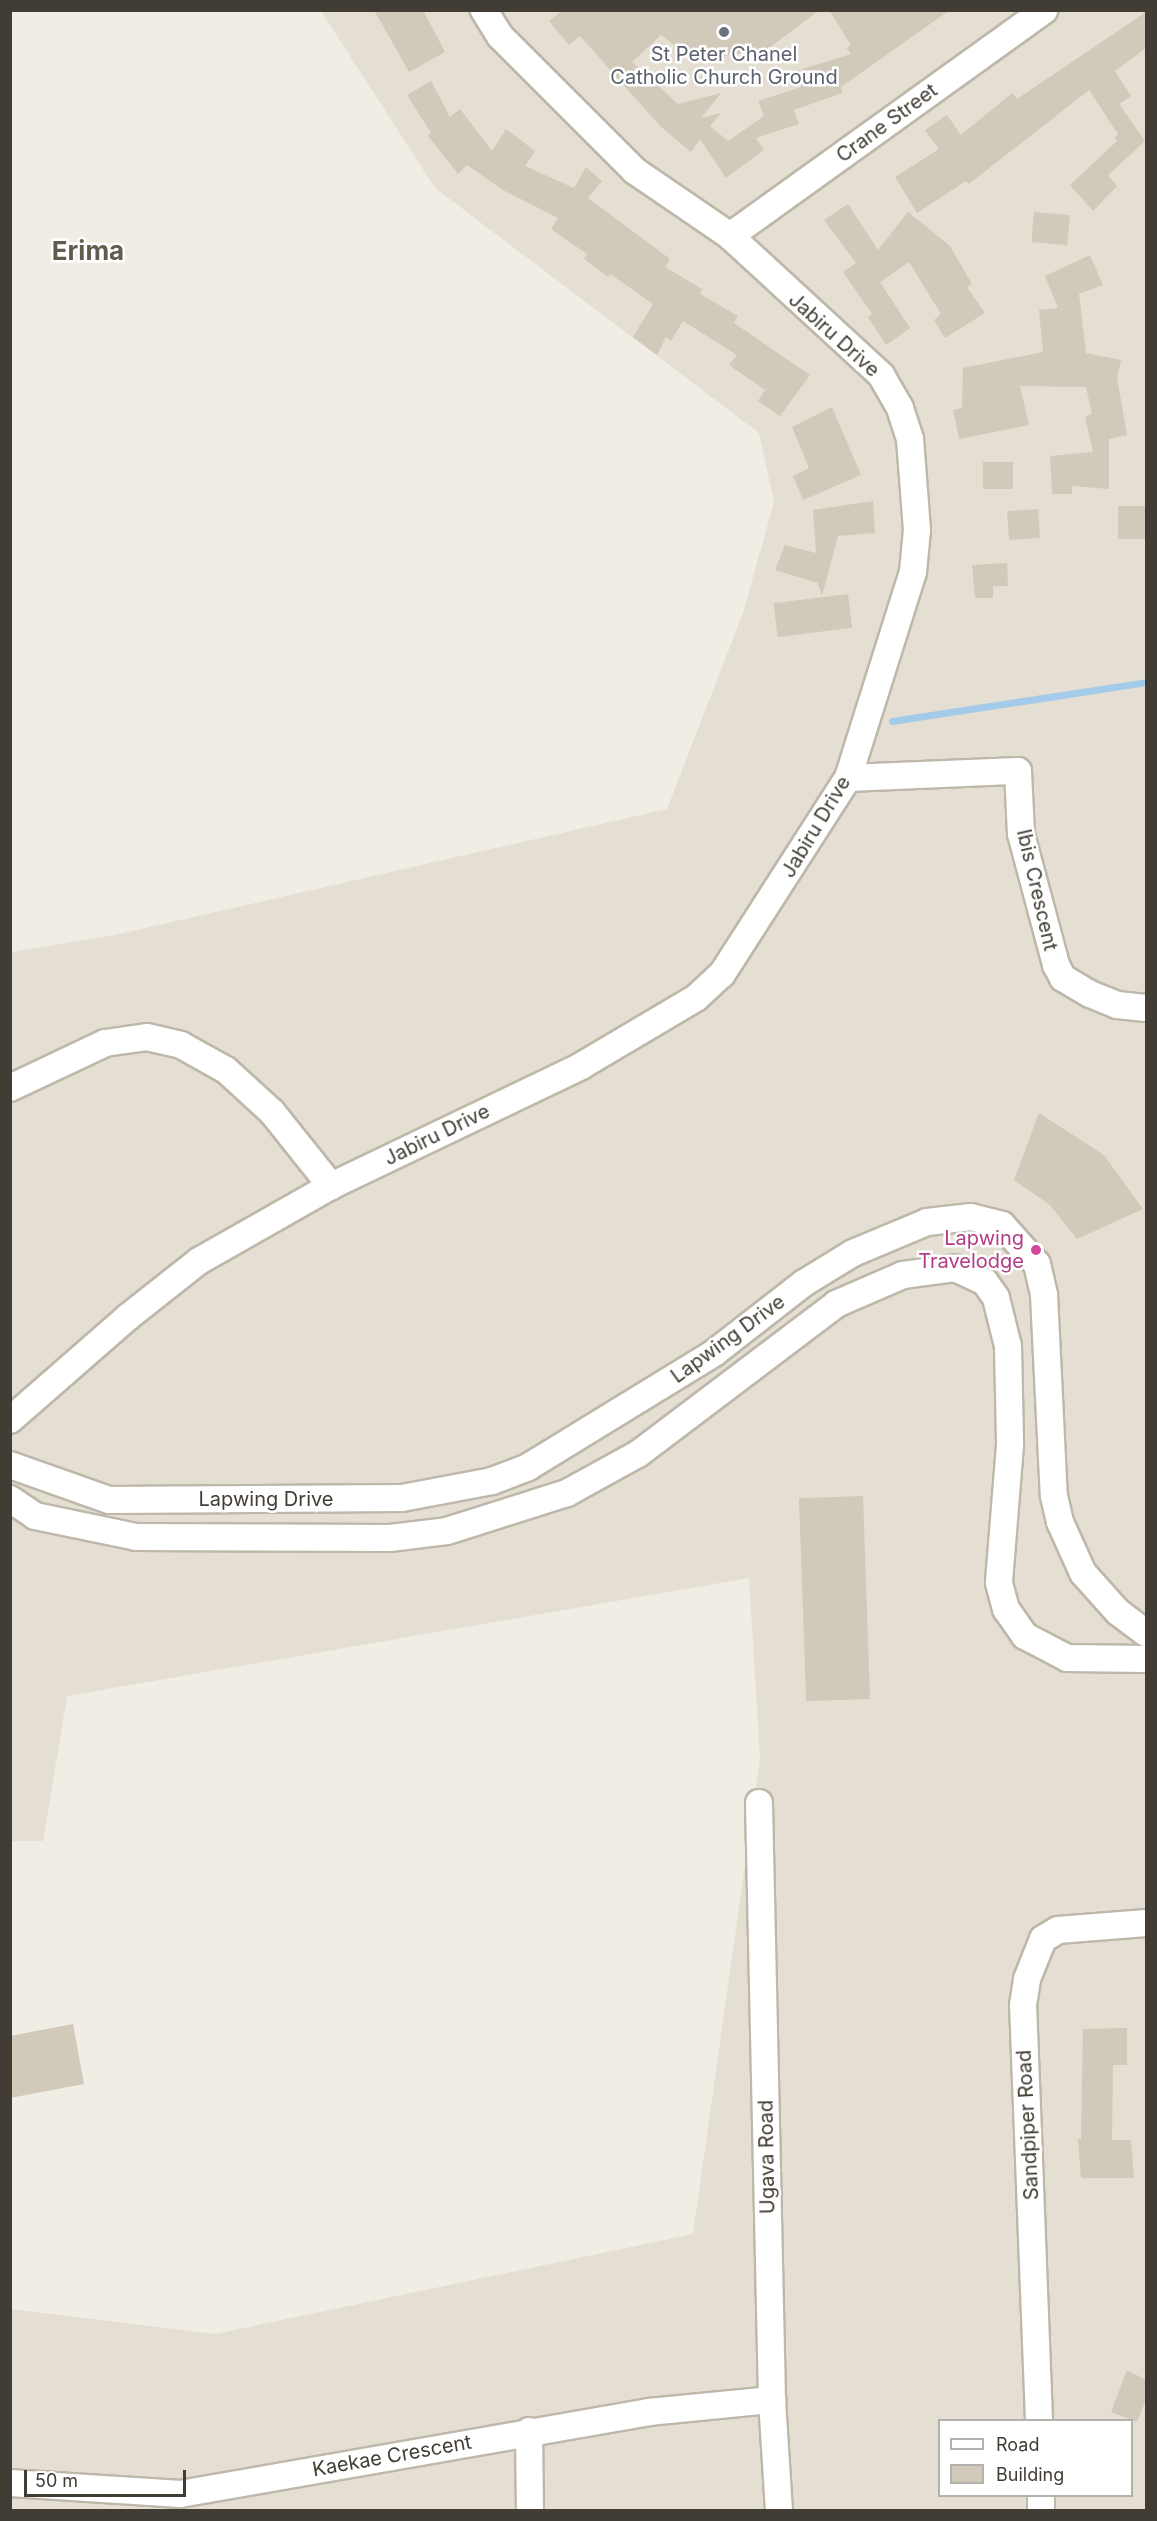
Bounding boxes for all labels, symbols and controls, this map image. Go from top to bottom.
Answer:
marker: St Peter Chanel Catholic Church Ground [717,25,731,39]
place label: St Peter Chanel Catholic Church Ground [610,42,838,89]
street label: Crane Street [832,78,942,168]
district label: Erima [52,235,124,267]
street label: Jabiru Drive [783,288,885,382]
street label: Jabiru Drive [776,772,856,882]
street label: Ibis Crescent [1011,827,1063,953]
street label: Jabiru Drive [380,1099,494,1171]
place label: Lapwing Travelodge [918,1226,1024,1273]
marker: Lapwing Travelodge [1029,1243,1043,1257]
street label: Lapwing Drive [666,1290,790,1388]
street label: Lapwing Drive [199,1487,333,1511]
street label: Sandpiper Road [1012,2049,1044,2201]
street label: Ugava Road [754,2100,780,2214]
legend [938,2419,1133,2497]
street label: Kaekae Crescent [310,2430,474,2482]
text: Road [996,2434,1039,2455]
scale bar [27,2458,189,2496]
text: Building [996,2464,1064,2485]
text: 50 m [35,2470,78,2491]

